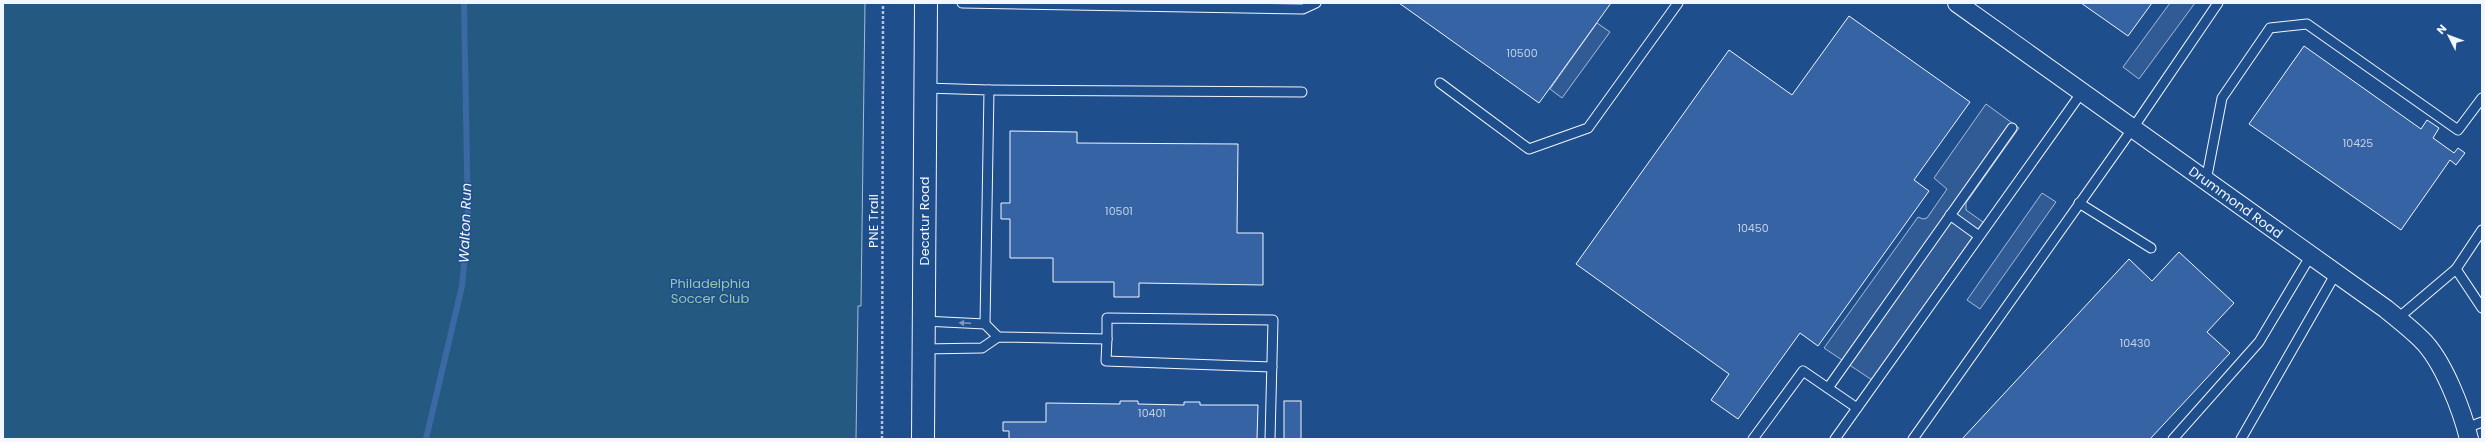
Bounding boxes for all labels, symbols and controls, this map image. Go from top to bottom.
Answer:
north arrow [2429,16,2469,56]
text: N [2433,21,2450,38]
house number: 10500 [1506,45,1538,61]
house number: 10425 [2343,135,2373,151]
street label: Drummond Road [2185,162,2287,243]
street label: Decatur Road [915,176,934,266]
water label: Walton Run [454,183,476,263]
street label: PNE Trail [864,194,883,248]
house number: 10501 [1105,203,1133,219]
house number: 10450 [1737,220,1769,236]
park label: Philadelphia Soccer Club [670,274,750,308]
one-way arrow [959,319,971,326]
house number: 10430 [2120,335,2150,351]
house number: 10401 [1138,405,1166,421]

